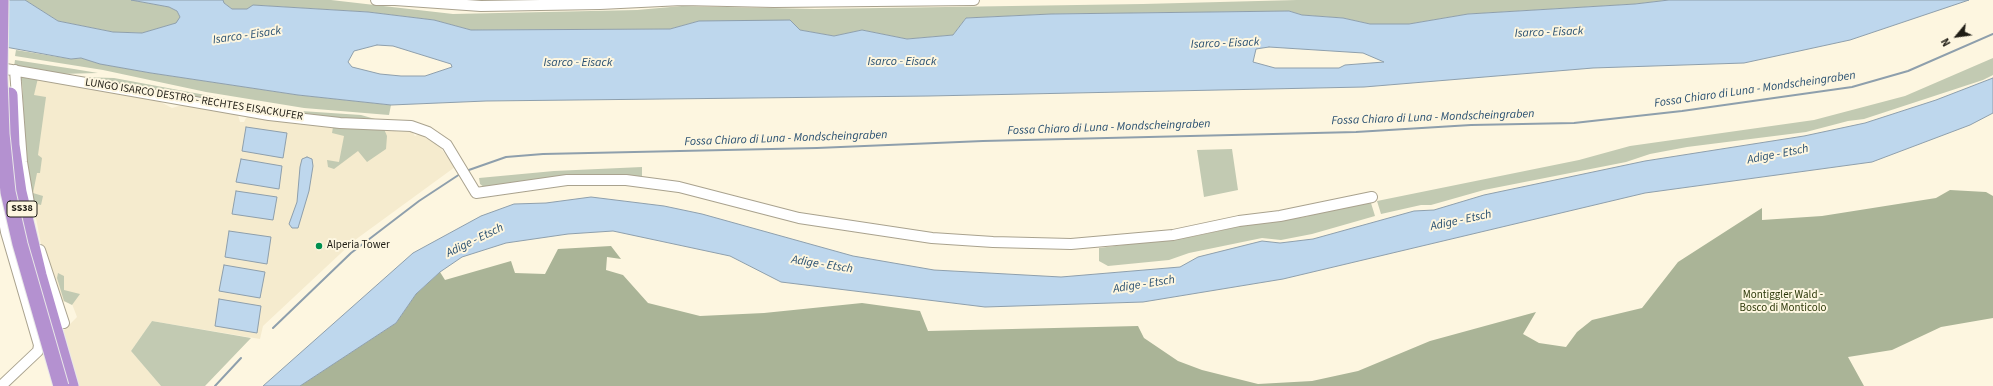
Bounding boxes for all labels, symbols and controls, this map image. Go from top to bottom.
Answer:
north arrow [1937,16,1977,56]
water label: Isarco - Eisack [212,24,282,48]
water label: Isarco - Eisack [1514,25,1584,41]
text: N [1938,35,1954,49]
water label: Isarco - Eisack [1190,36,1260,52]
water label: Isarco - Eisack [868,55,936,69]
water label: Isarco - Eisack [544,56,612,70]
water label: Fossa Chiaro di Luna - Mondscheingraben [1653,69,1857,111]
street label: LUNGO ISARCO DESTRO - RECHTES EISACKUFER [84,76,304,124]
water label: Fossa Chiaro di Luna - Mondscheingraben [1331,107,1535,129]
water label: Fossa Chiaro di Luna - Mondscheingraben [1007,117,1211,139]
water label: Fossa Chiaro di Luna - Mondscheingraben [684,128,888,150]
water label: Adige - Etsch [1746,142,1810,168]
road number: SS38 [7,201,37,217]
water label: Adige - Etsch [1429,207,1493,235]
water label: Adige - Etsch [444,221,506,261]
place label: Alperia Tower [327,239,390,253]
marker: Alperia Tower [314,241,324,251]
water label: Adige - Etsch [790,253,854,277]
water label: Adige - Etsch [1112,273,1176,297]
park label: Montiggler Wald - Bosco di Monticolo [1740,289,1826,315]

